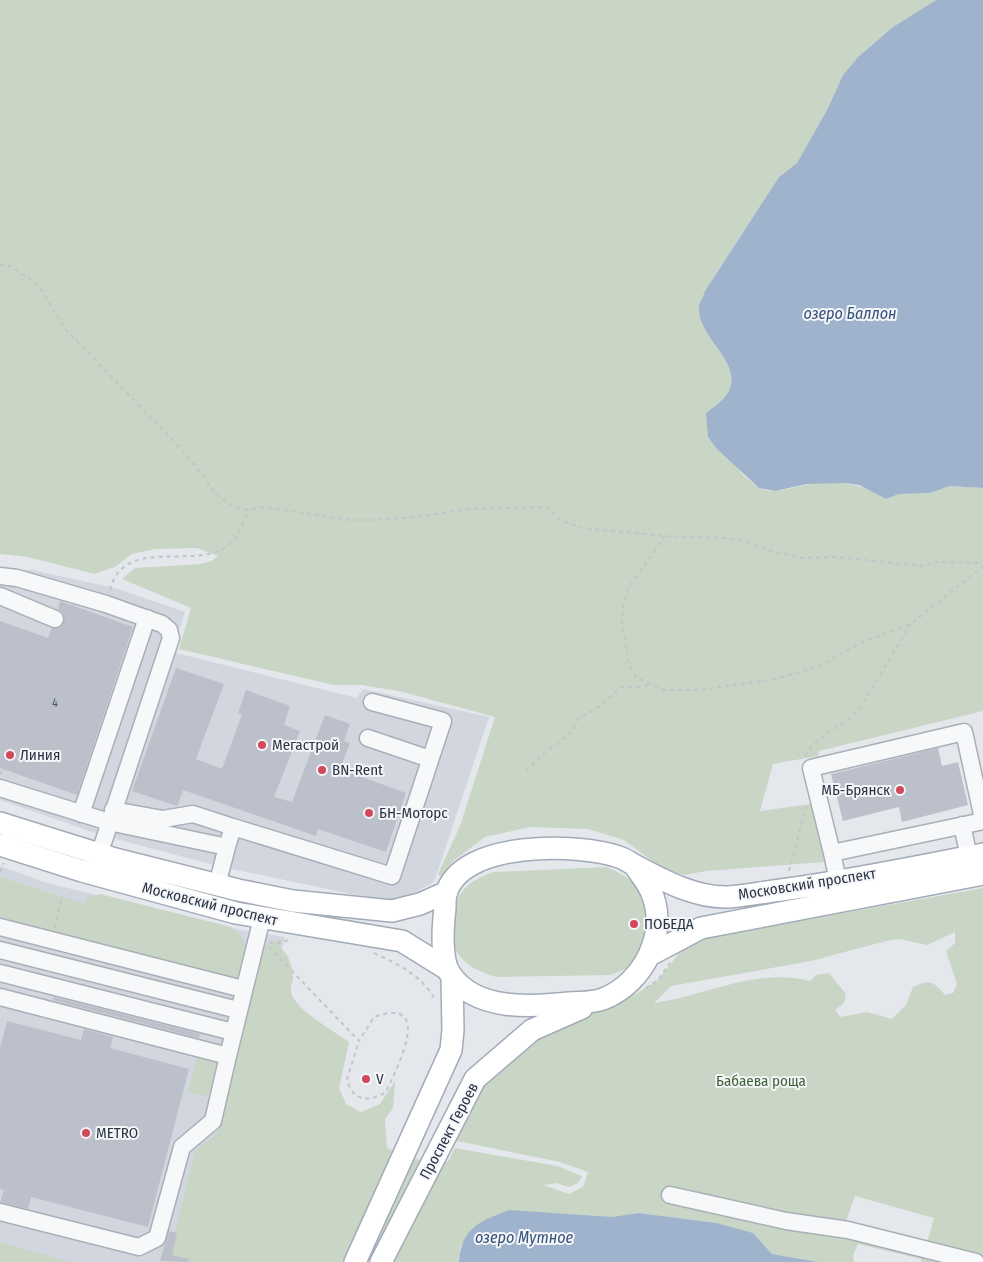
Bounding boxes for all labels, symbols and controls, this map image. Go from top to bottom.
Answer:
water label: озеро Баллон [803,304,897,323]
house number: 4 [52,696,58,710]
place label: Мегастрой [272,736,339,754]
marker: Мегастрой [256,739,268,751]
place label: Линия [20,746,60,764]
marker: Линия [4,749,16,761]
place label: BN-Rent [332,761,383,779]
marker: BN-Rent [316,764,328,776]
place label: МБ-Брянск [821,781,890,799]
marker: МБ-Брянск [894,784,906,796]
place label: БН-Моторс [379,804,448,822]
marker: БН-Моторс [363,807,375,819]
street label: Московский проспект [737,864,878,904]
street label: Московский проспект [140,878,281,930]
place label: ПОБЕДА [644,915,694,933]
marker: ПОБЕДА [628,918,640,930]
place label: V [376,1070,384,1088]
park label: Бабаева роща [716,1072,806,1090]
marker: V [360,1073,372,1085]
street label: Проспект Героев [416,1080,482,1182]
place label: METRO [96,1124,138,1142]
marker: METRO [80,1127,92,1139]
water label: озеро Мутное [475,1228,574,1247]

